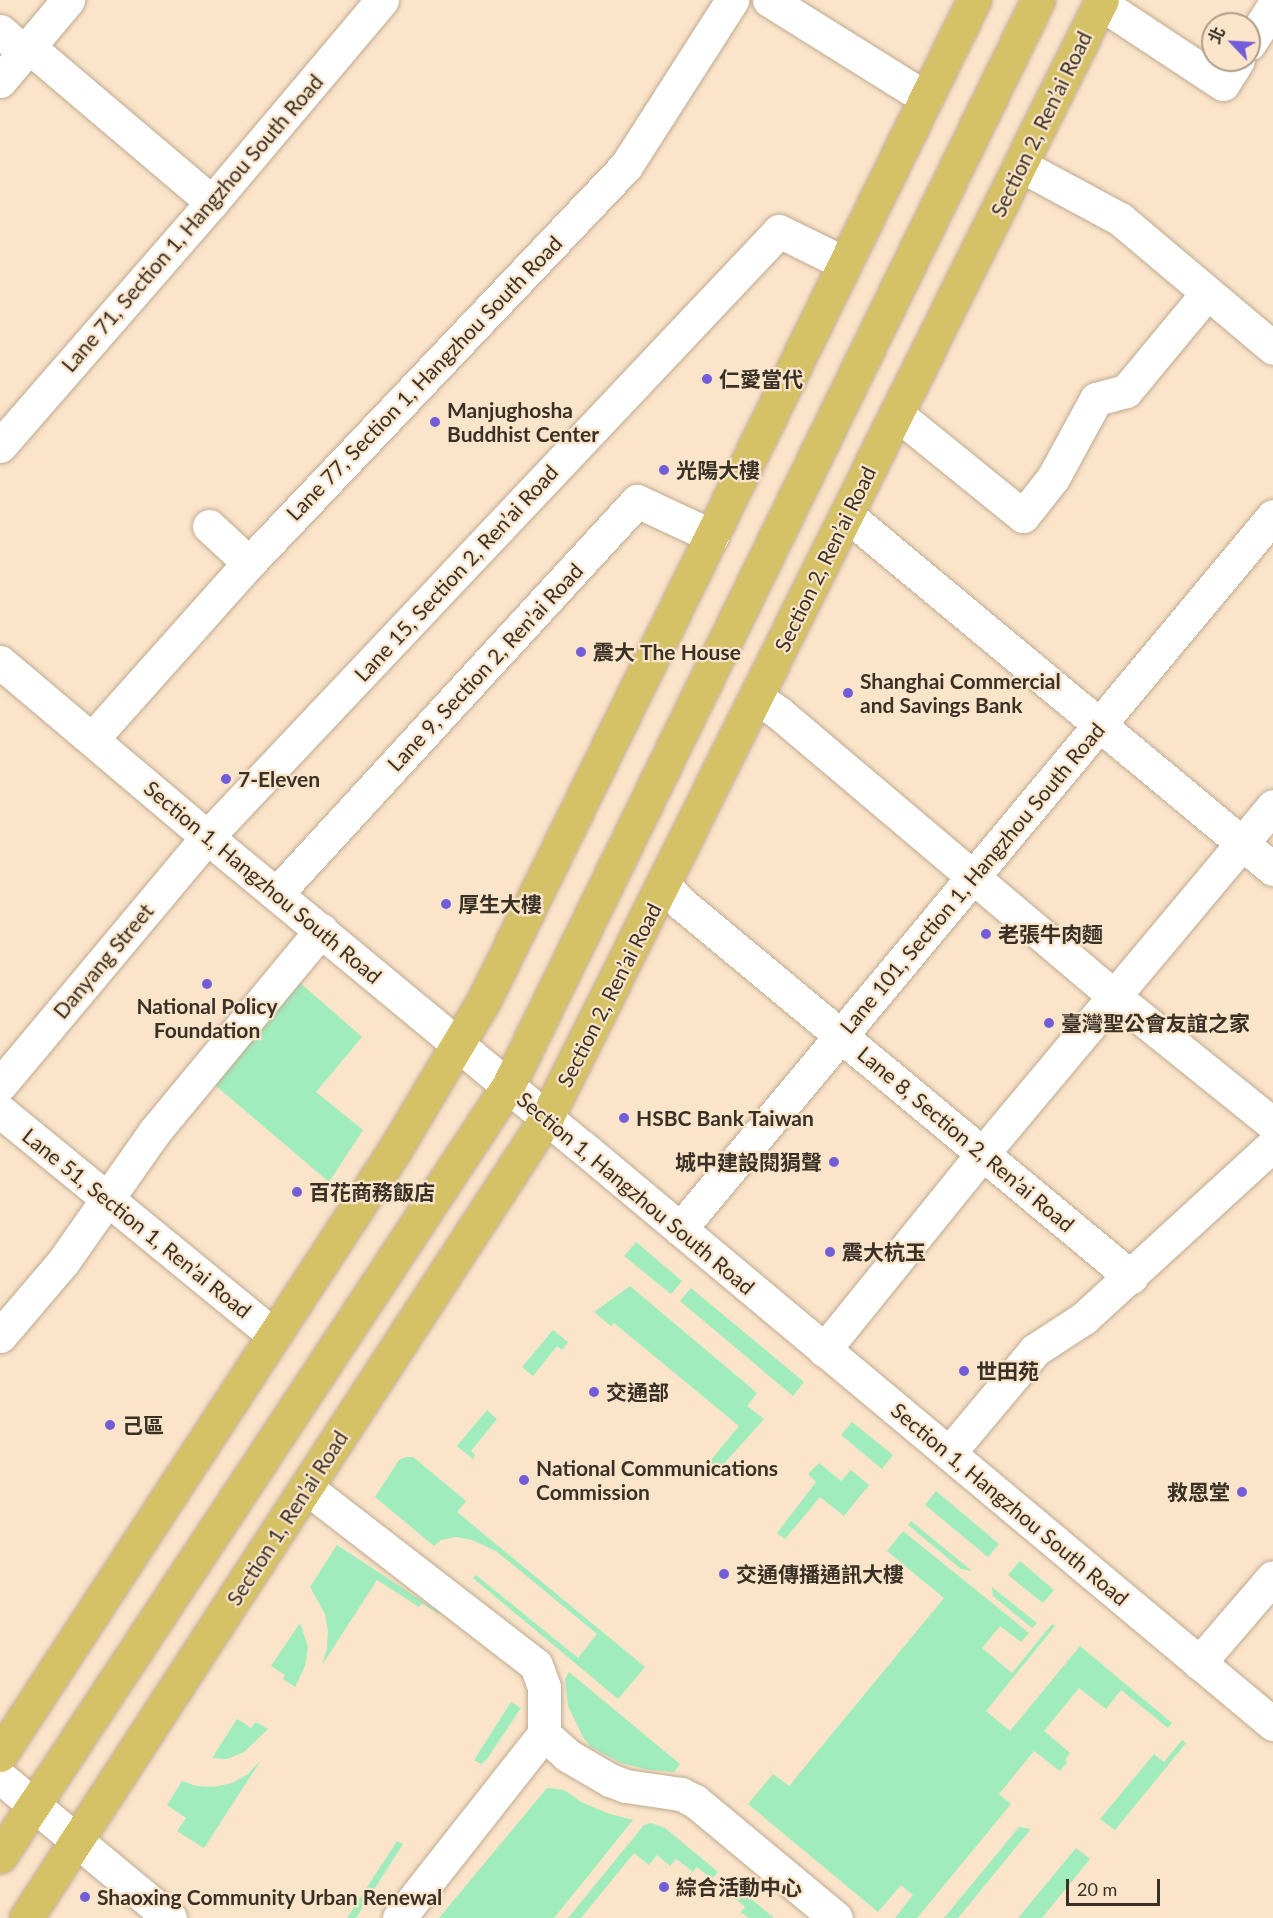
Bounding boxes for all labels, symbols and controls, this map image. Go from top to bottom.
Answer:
north arrow [1201,12,1261,72]
text: 北 [1204,24,1228,46]
street label: Section 2, Ren’ai Road [985,27,1097,221]
street label: Lane 71, Section 1, Hangzhou South Road [56,69,328,377]
street label: Lane 77, Section 1, Hangzhou South Road [281,231,567,525]
place label: 仁愛當代 [719,366,803,392]
marker: 仁愛當代 [700,372,714,386]
place label: Manjughosha Buddhist Center [447,397,599,447]
marker: Manjughosha Buddhist Center [428,415,442,429]
place label: 光陽大樓 [676,457,760,483]
street label: Lane 15, Section 2, Ren’ai Road [349,459,563,687]
street label: Section 2, Ren’ai Road [769,462,881,656]
marker: 光陽大樓 [657,463,671,477]
street label: Lane 9, Section 2, Ren’ai Road [382,558,588,776]
place label: 震大 The House [593,639,741,665]
marker: 震大 The House [574,645,588,659]
place label: Shanghai Commercial and Savings Bank [860,668,1061,718]
marker: Shanghai Commercial and Savings Bank [841,686,855,700]
street label: Lane 101, Section 1, Hangzhou South Road [834,717,1110,1039]
place label: 7-Eleven [238,766,320,792]
marker: 7-Eleven [219,772,233,786]
street label: Section 1, Hangzhou South Road [139,775,387,989]
place label: 厚生大樓 [458,891,542,917]
marker: 厚生大樓 [439,897,453,911]
street label: Danyang Street [48,899,158,1023]
street label: Section 2, Ren’ai Road [552,899,666,1091]
place label: 老張牛肉麵 [998,921,1103,947]
marker: 老張牛肉麵 [979,927,993,941]
marker: National Policy Foundation [200,977,214,991]
place label: National Policy Foundation [136,993,278,1043]
place label: 臺灣聖公會友誼之家 [1061,1010,1250,1036]
marker: 臺灣聖公會友誼之家 [1042,1016,1056,1030]
street label: Lane 8, Section 2, Ren’ai Road [853,1041,1079,1237]
street label: Section 1, Hangzhou South Road [512,1086,760,1300]
place label: HSBC Bank Taiwan [636,1105,814,1131]
marker: HSBC Bank Taiwan [617,1111,631,1125]
street label: Lane 51, Section 1, Ren’ai Road [18,1123,256,1323]
place label: 城中建設閱狷聲 [675,1149,822,1175]
marker: 城中建設閱狷聲 [827,1155,841,1169]
place label: 百花商務飯店 [309,1179,435,1205]
marker: 百花商務飯店 [290,1185,304,1199]
place label: 震大杭玉 [842,1239,926,1265]
marker: 震大杭玉 [823,1245,837,1259]
place label: 世田苑 [976,1358,1039,1384]
marker: 世田苑 [957,1364,971,1378]
place label: 交通部 [606,1379,669,1405]
marker: 交通部 [587,1385,601,1399]
street label: Section 1, Hangzhou South Road [886,1397,1134,1611]
place label: 己區 [122,1412,164,1438]
marker: 己區 [103,1418,117,1432]
street label: Section 1, Ren’ai Road [221,1426,353,1610]
place label: National Communications Commission [536,1455,778,1505]
marker: National Communications Commission [517,1473,531,1487]
place label: 救恩堂 [1167,1479,1230,1505]
marker: 救恩堂 [1235,1485,1249,1499]
place label: 交通傳播通訊大樓 [736,1561,904,1587]
marker: 交通傳播通訊大樓 [717,1567,731,1581]
scale bar [1069,1867,1164,1905]
place label: 綜合活動中心 [676,1874,802,1900]
text: 20 m [1077,1878,1117,1900]
marker: 綜合活動中心 [657,1880,671,1894]
place label: Shaoxing Community Urban Renewal [97,1884,443,1910]
marker: Shaoxing Community Urban Renewal [78,1890,92,1904]

